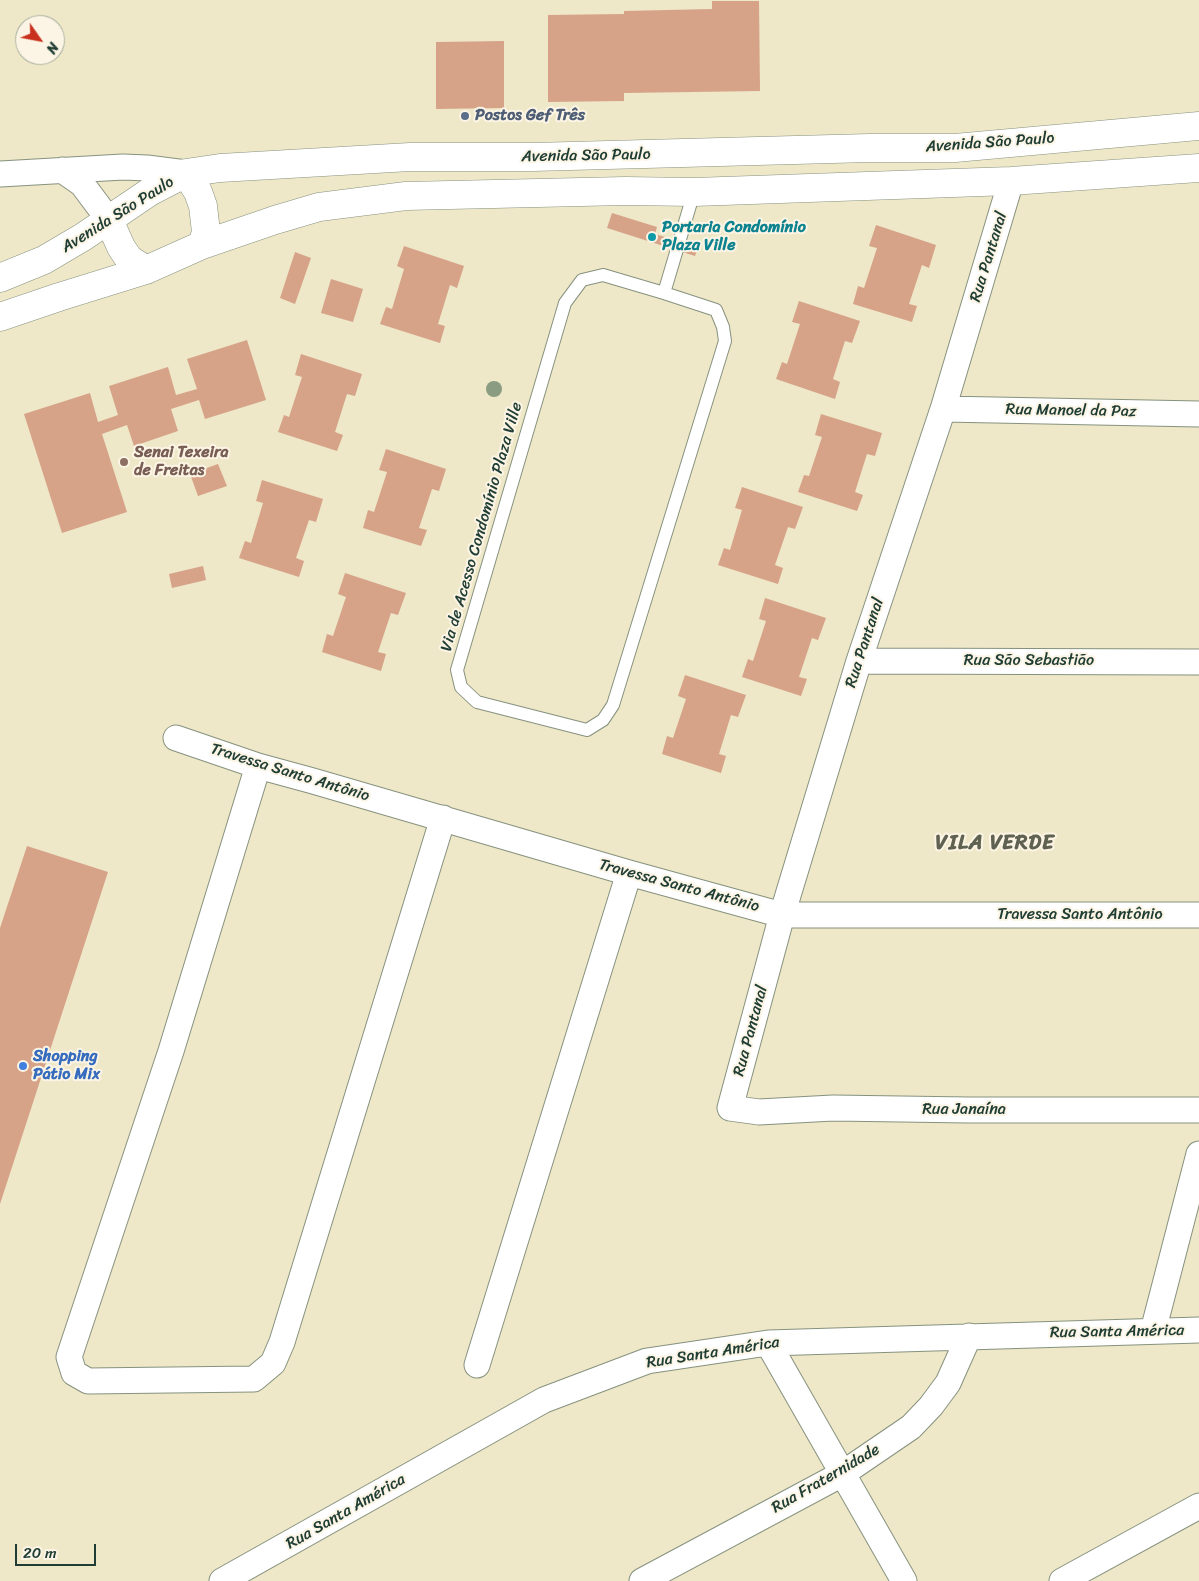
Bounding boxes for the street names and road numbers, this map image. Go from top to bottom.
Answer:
street label: Avenida São Paulo [925,129,1055,157]
street label: Avenida São Paulo [521,145,651,167]
street label: Avenida São Paulo [58,173,178,257]
street label: Rua Pantanal [966,210,1012,304]
street label: Via de Acesso Condomínio Plaza Ville [437,400,527,654]
street label: Rua Manoel da Paz [1005,400,1137,422]
street label: Rua Pantanal [841,596,889,690]
street label: Rua São Sebastião [964,651,1094,671]
street label: Travessa Santo Antônio [208,740,372,806]
street label: Travessa Santo Antônio [597,855,761,917]
street label: Travessa Santo Antônio [997,905,1163,925]
street label: Rua Pantanal [730,984,772,1078]
street label: Rua Janaína [922,1100,1006,1120]
street label: Rua Santa América [1050,1321,1184,1343]
street label: Rua Santa América [645,1333,781,1373]
street label: Rua Fraternidade [768,1440,884,1518]
street label: Rua Santa América [283,1470,409,1554]

